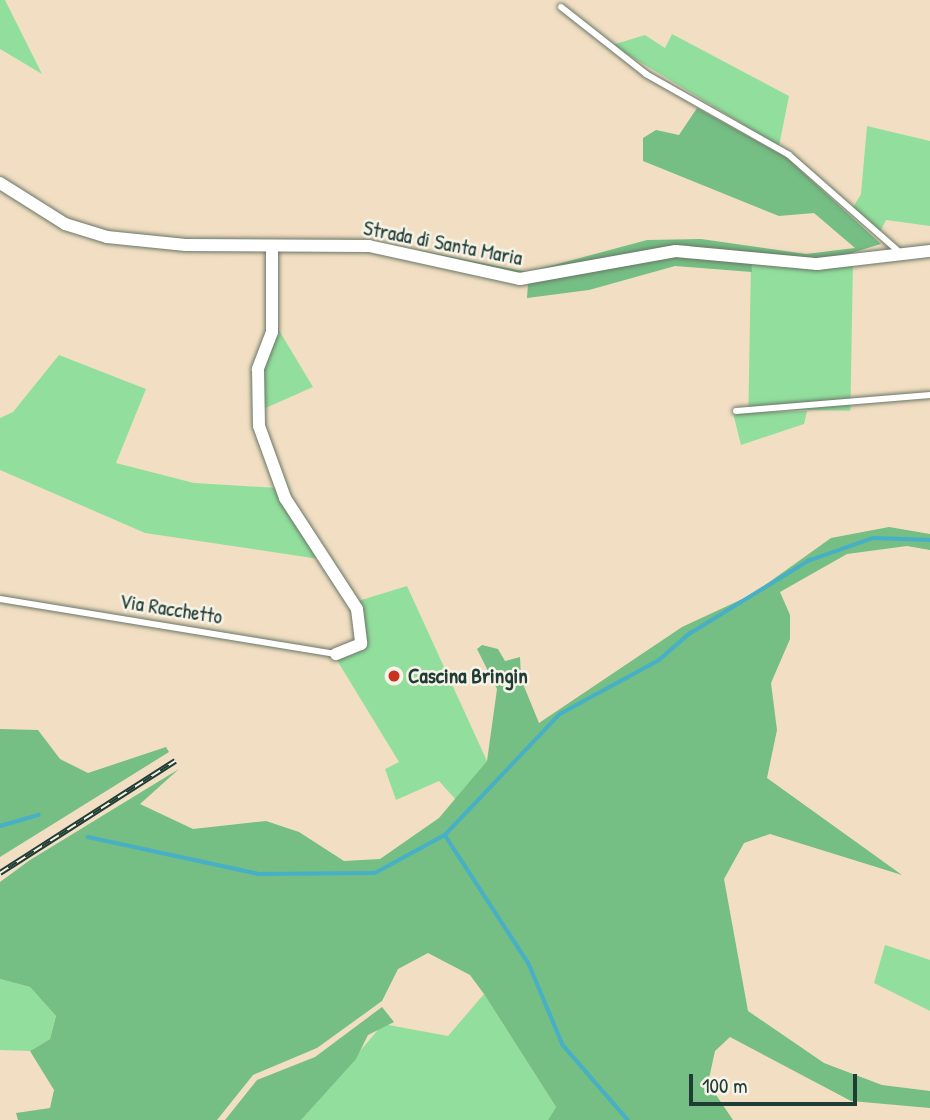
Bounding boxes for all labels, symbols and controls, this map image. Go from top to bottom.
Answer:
street label: Strada di Santa Maria [361,215,525,271]
street label: Via Racchetto [118,588,224,630]
place label: Cascina Bringin [408,663,528,689]
marker: Cascina Bringin [386,668,402,684]
scale bar [692,1060,860,1104]
text: 100 m [702,1071,748,1100]

